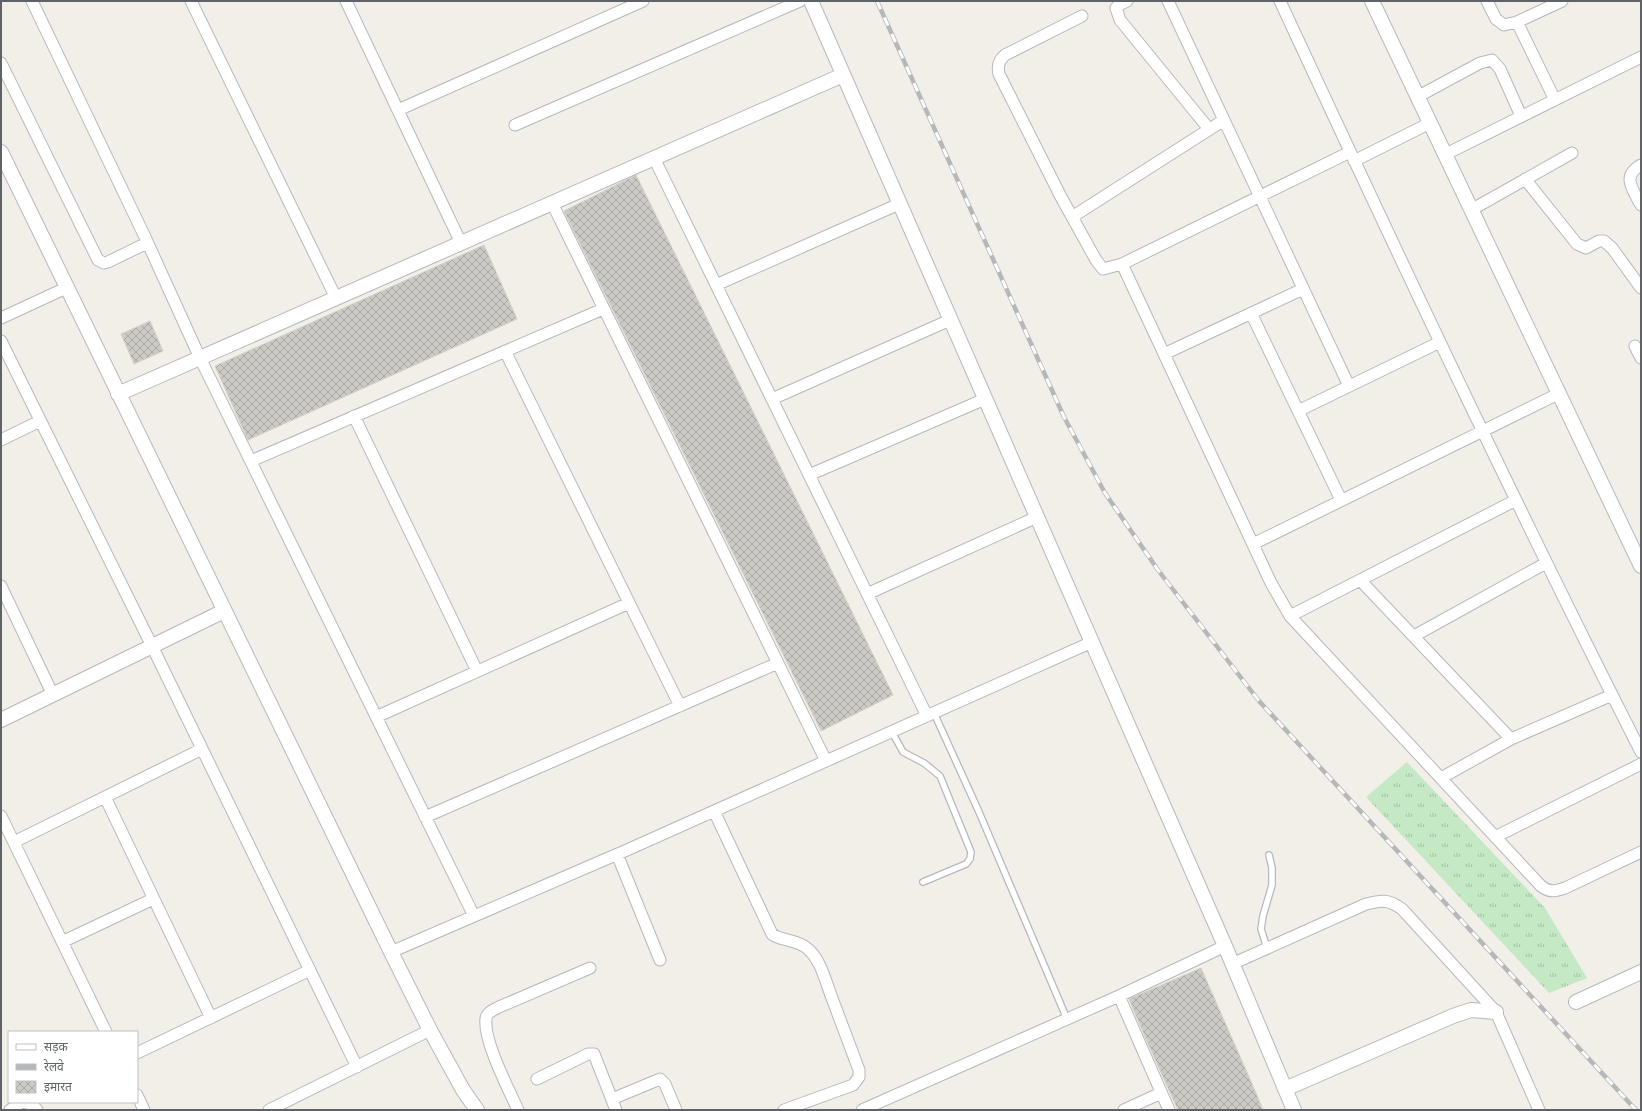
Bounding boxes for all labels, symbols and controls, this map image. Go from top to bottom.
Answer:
legend [8,1031,138,1103]
text: सड़क [44,1037,69,1056]
text: रेलवे [44,1057,64,1076]
text: इमारत [44,1077,73,1096]

